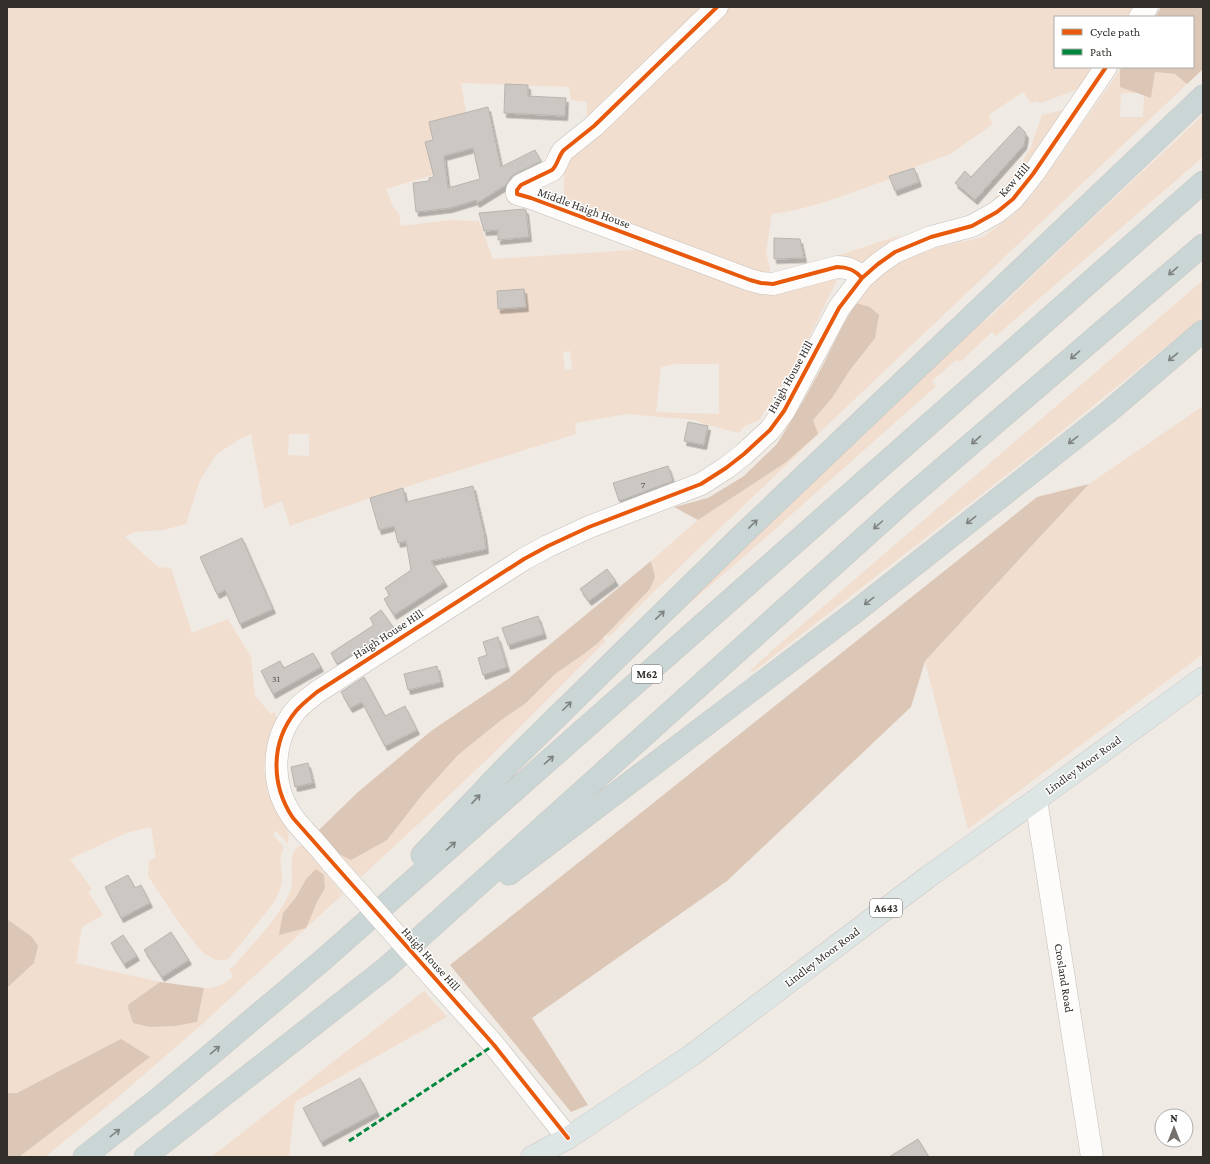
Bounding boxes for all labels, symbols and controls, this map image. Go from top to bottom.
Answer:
legend [1054,16,1194,68]
text: Cycle path [1090,25,1141,39]
text: Path [1090,45,1112,59]
street label: Kew Hill [995,160,1033,200]
street label: Middle Haigh House [536,185,632,231]
one-way arrow [1168,266,1179,275]
street label: Haigh House Hill [764,338,816,416]
one-way arrow [1070,351,1080,360]
one-way arrow [1168,352,1179,361]
one-way arrow [972,435,982,444]
one-way arrow [1068,436,1079,444]
house number: 7 [641,479,646,490]
one-way arrow [966,516,977,525]
one-way arrow [748,519,758,529]
one-way arrow [873,521,883,530]
one-way arrow [864,597,875,605]
street label: Haigh House Hill [350,606,426,662]
one-way arrow [655,610,665,620]
road number: M62 [632,665,662,683]
house number: 31 [272,673,280,684]
one-way arrow [562,701,572,711]
street label: Lindley Moor Road [1042,732,1124,797]
one-way arrow [544,756,554,765]
one-way arrow [471,794,481,804]
one-way arrow [446,842,457,851]
road number: A643 [870,899,902,917]
street label: Haigh House Hill [399,924,463,994]
street label: Lindley Moor Road [782,924,863,990]
street label: Crosland Road [1052,942,1076,1014]
one-way arrow [210,1046,221,1055]
north arrow [1154,1108,1194,1148]
text: N [1170,1112,1178,1124]
one-way arrow [109,1129,120,1137]

